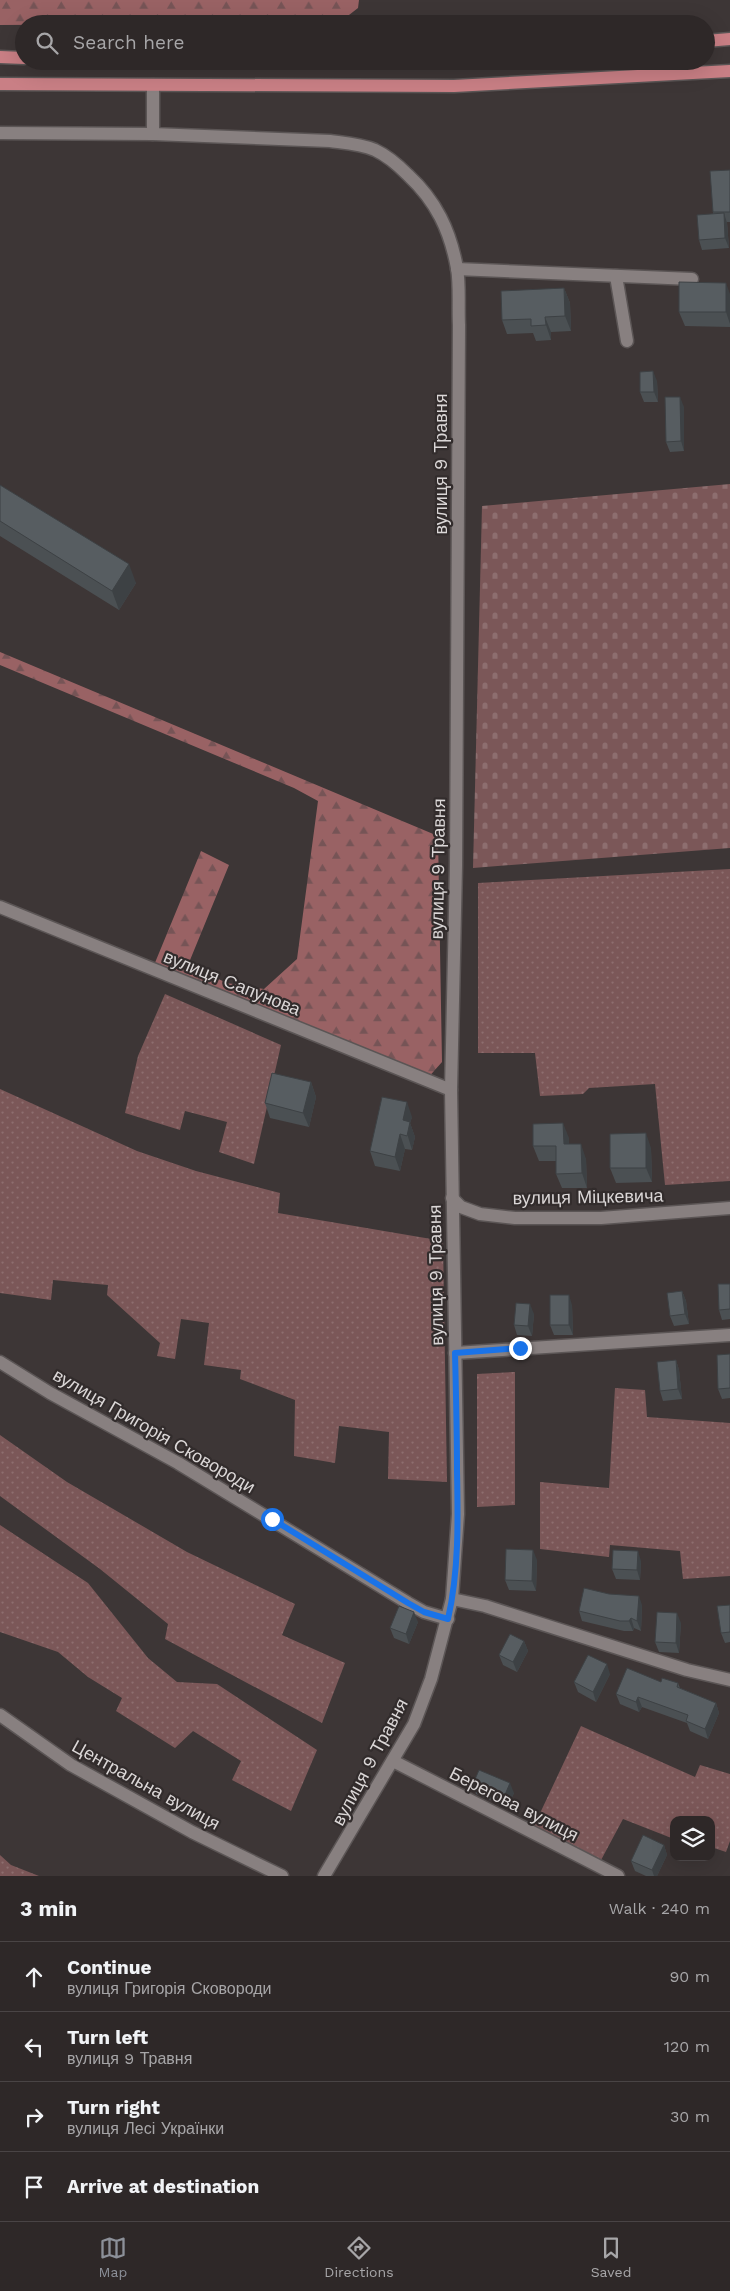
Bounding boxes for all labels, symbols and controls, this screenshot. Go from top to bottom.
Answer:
search box [15,15,715,70]
icon: search [33,29,61,57]
text: Search here [73,31,184,54]
street label: вулиця 9 Травня [430,393,451,535]
street label: вулиця 9 Травня [426,798,449,940]
street label: вулиця Сапунова [161,945,305,1020]
street label: вулиця Міцкевича [512,1185,665,1208]
street label: вулиця 9 Травня [424,1204,447,1346]
route end [509,1337,532,1360]
street label: вулиця Григорія Сковороди [49,1364,259,1497]
route start [261,1508,284,1531]
street label: вулиця 9 Травня [327,1695,412,1829]
street label: Центральна вулиця [69,1735,224,1834]
street label: Берегова вулиця [446,1762,582,1845]
map controls [670,1816,715,1861]
button: layers [670,1816,715,1861]
text: 3 min [20,1896,77,1921]
text: Walk · 240 m [609,1899,710,1918]
text: Continue [67,1956,151,1979]
icon: ahead [20,1963,48,1991]
text: 90 m [669,1967,710,1986]
text: вулиця Григорія Сковороди [67,1979,271,1998]
text: Turn left [67,2026,148,2049]
icon: left [20,2033,48,2061]
text: 120 m [664,2037,710,2056]
text: вулиця 9 Травня [67,2049,192,2068]
text: Turn right [67,2096,160,2119]
icon: right [20,2103,48,2131]
text: 30 m [670,2107,710,2126]
text: вулиця Лесі Українки [67,2119,224,2138]
icon: arrive [20,2173,48,2201]
text: Arrive at destination [67,2175,259,2198]
tab: Map [99,2234,127,2280]
tab: Directions [324,2234,394,2280]
tab: Saved [591,2234,631,2280]

